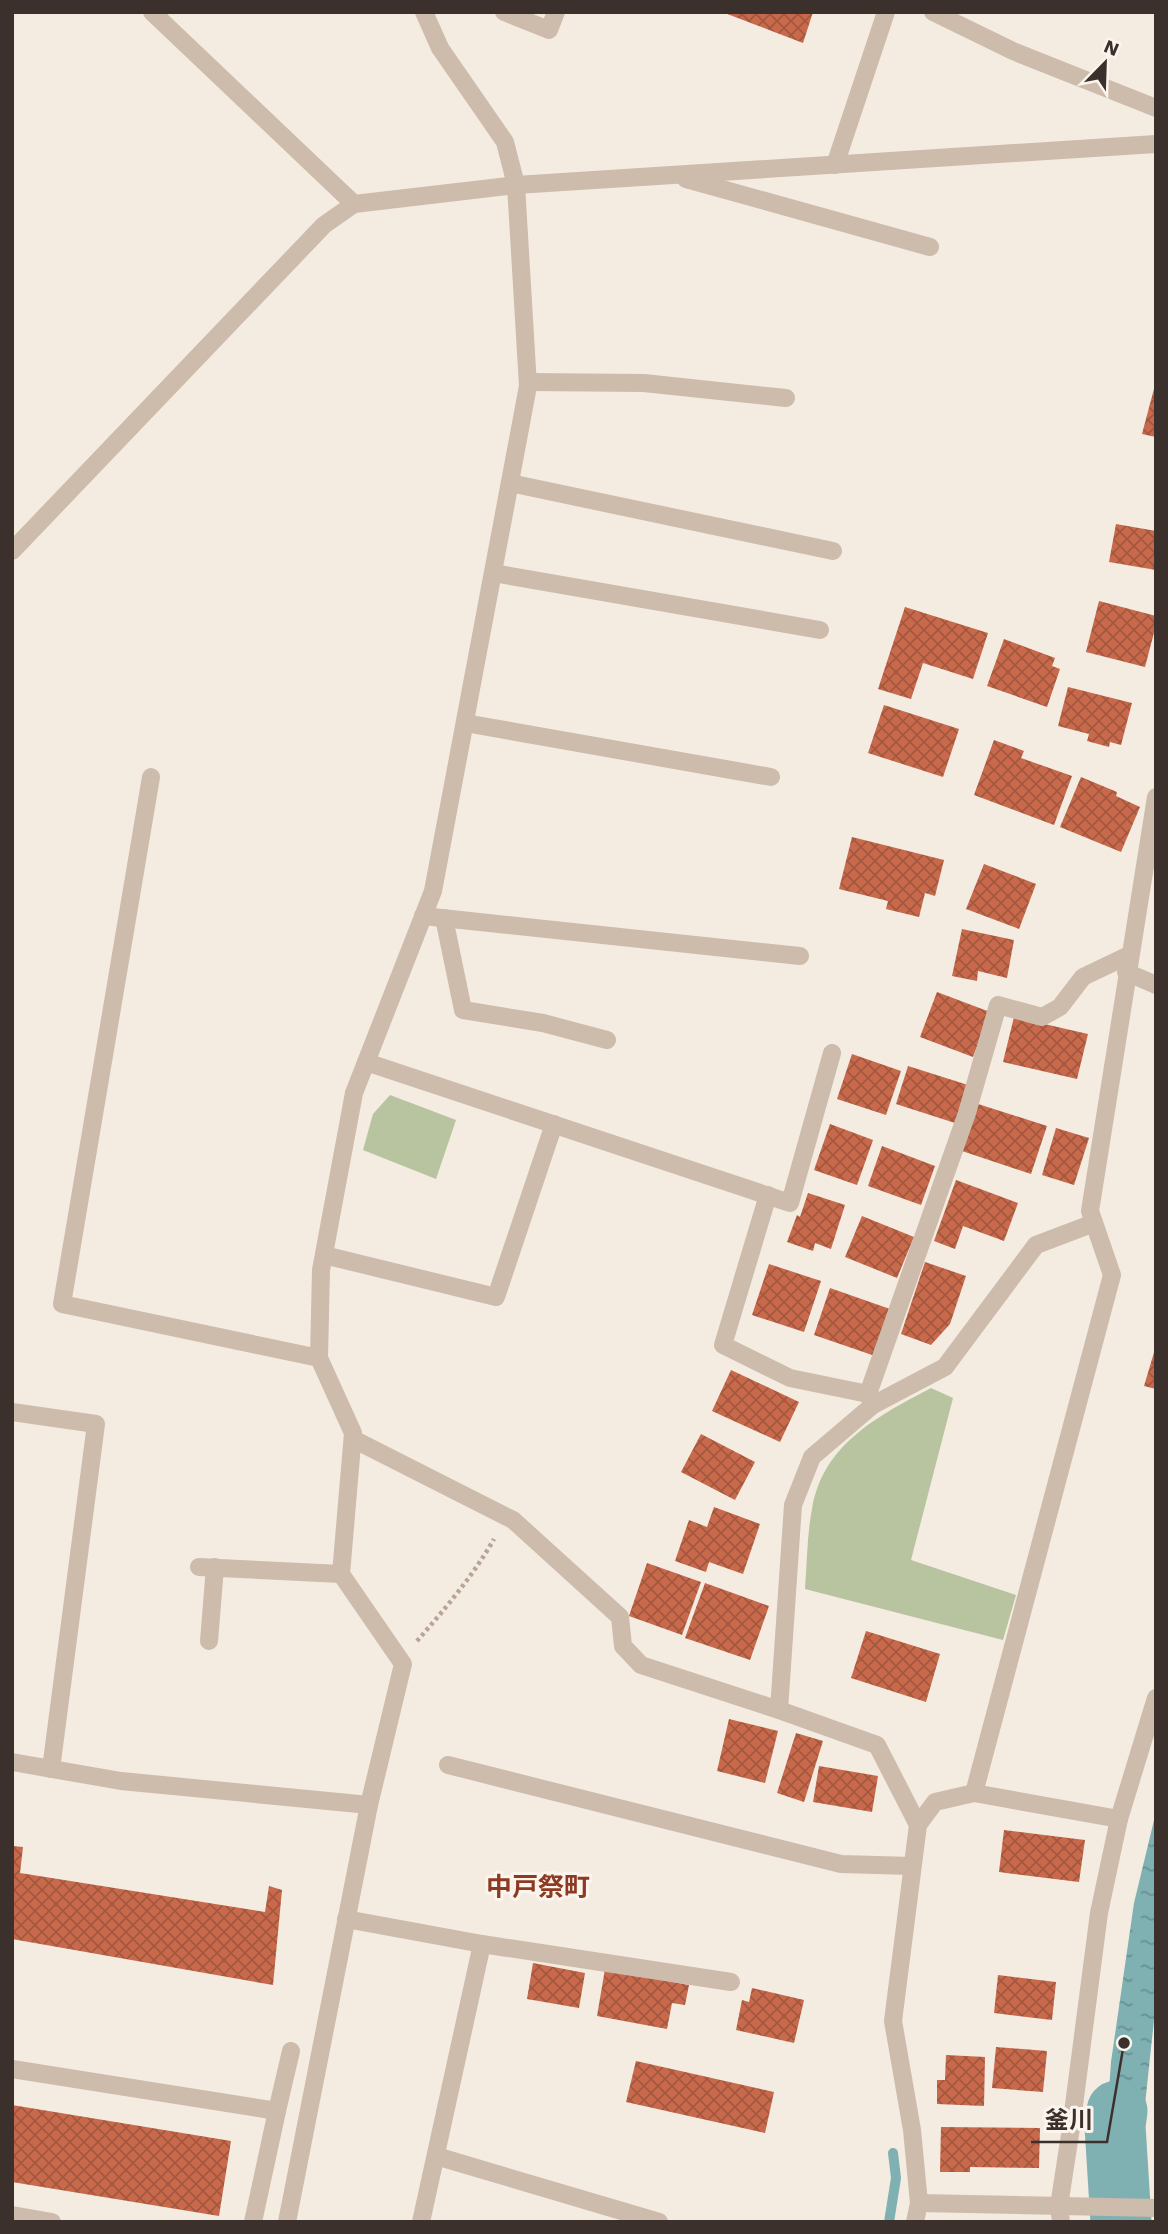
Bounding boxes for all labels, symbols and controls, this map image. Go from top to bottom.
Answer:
north arrow [1070,28,1140,98]
text: N [1100,34,1122,61]
district label: 中戸祭町 [486,1872,590,1902]
callout: 釜川 [1031,2097,1107,2142]
text: 釜川 [1045,2106,1093,2134]

